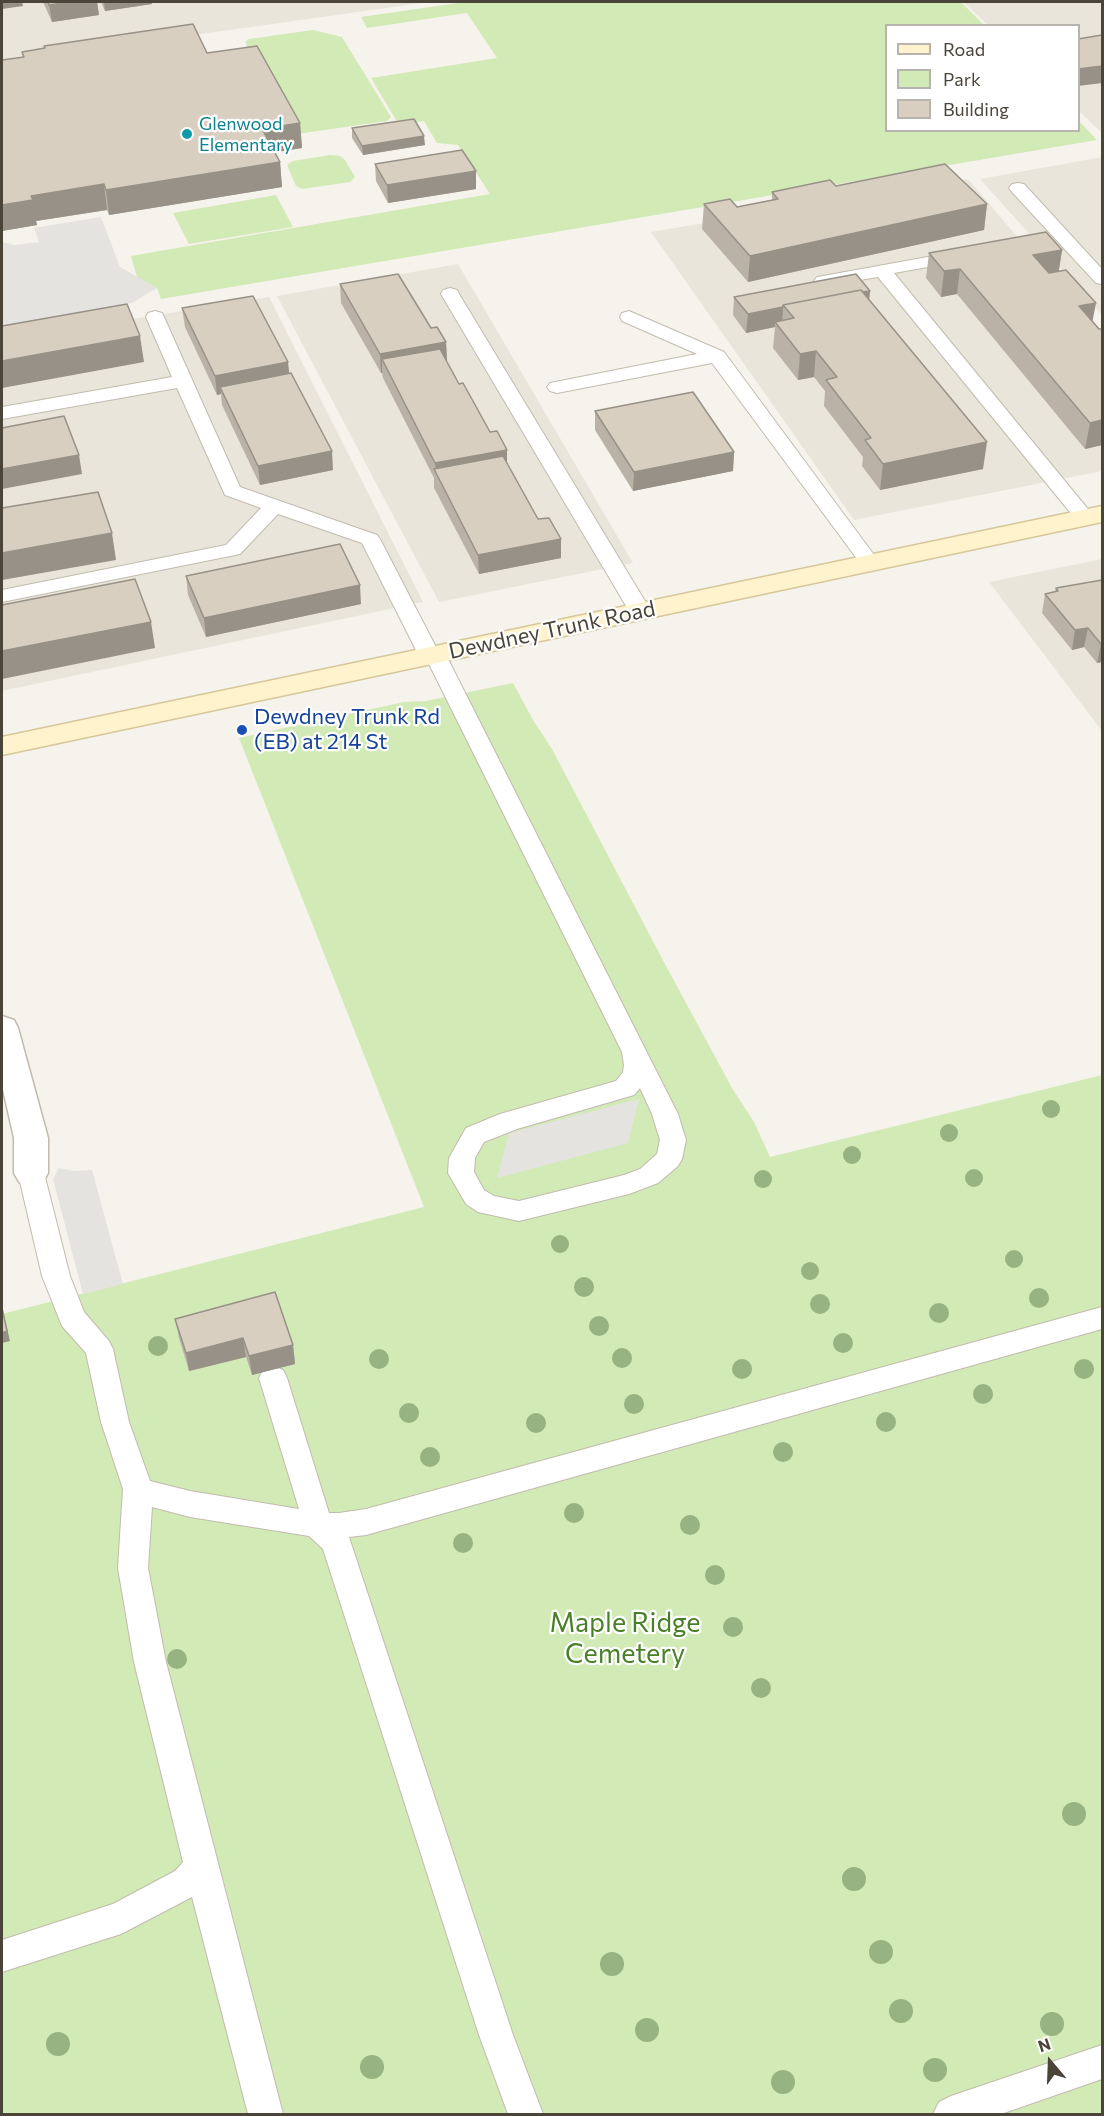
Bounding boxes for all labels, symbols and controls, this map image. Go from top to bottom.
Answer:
legend [885,24,1080,132]
text: Road [943,38,985,60]
text: Park [943,68,981,90]
text: Building [943,98,1009,120]
place label: Glenwood Elementary [199,113,293,156]
marker: Glenwood Elementary [180,127,194,141]
street label: Dewdney Trunk Road [446,595,658,665]
place label: Dewdney Trunk Rd (EB) at 214 St [254,704,440,756]
marker: Dewdney Trunk Rd (EB) at 214 St [235,723,249,737]
park label: Maple Ridge Cemetery [549,1607,701,1670]
north arrow [1020,2032,1080,2092]
text: N [1035,2034,1053,2055]

